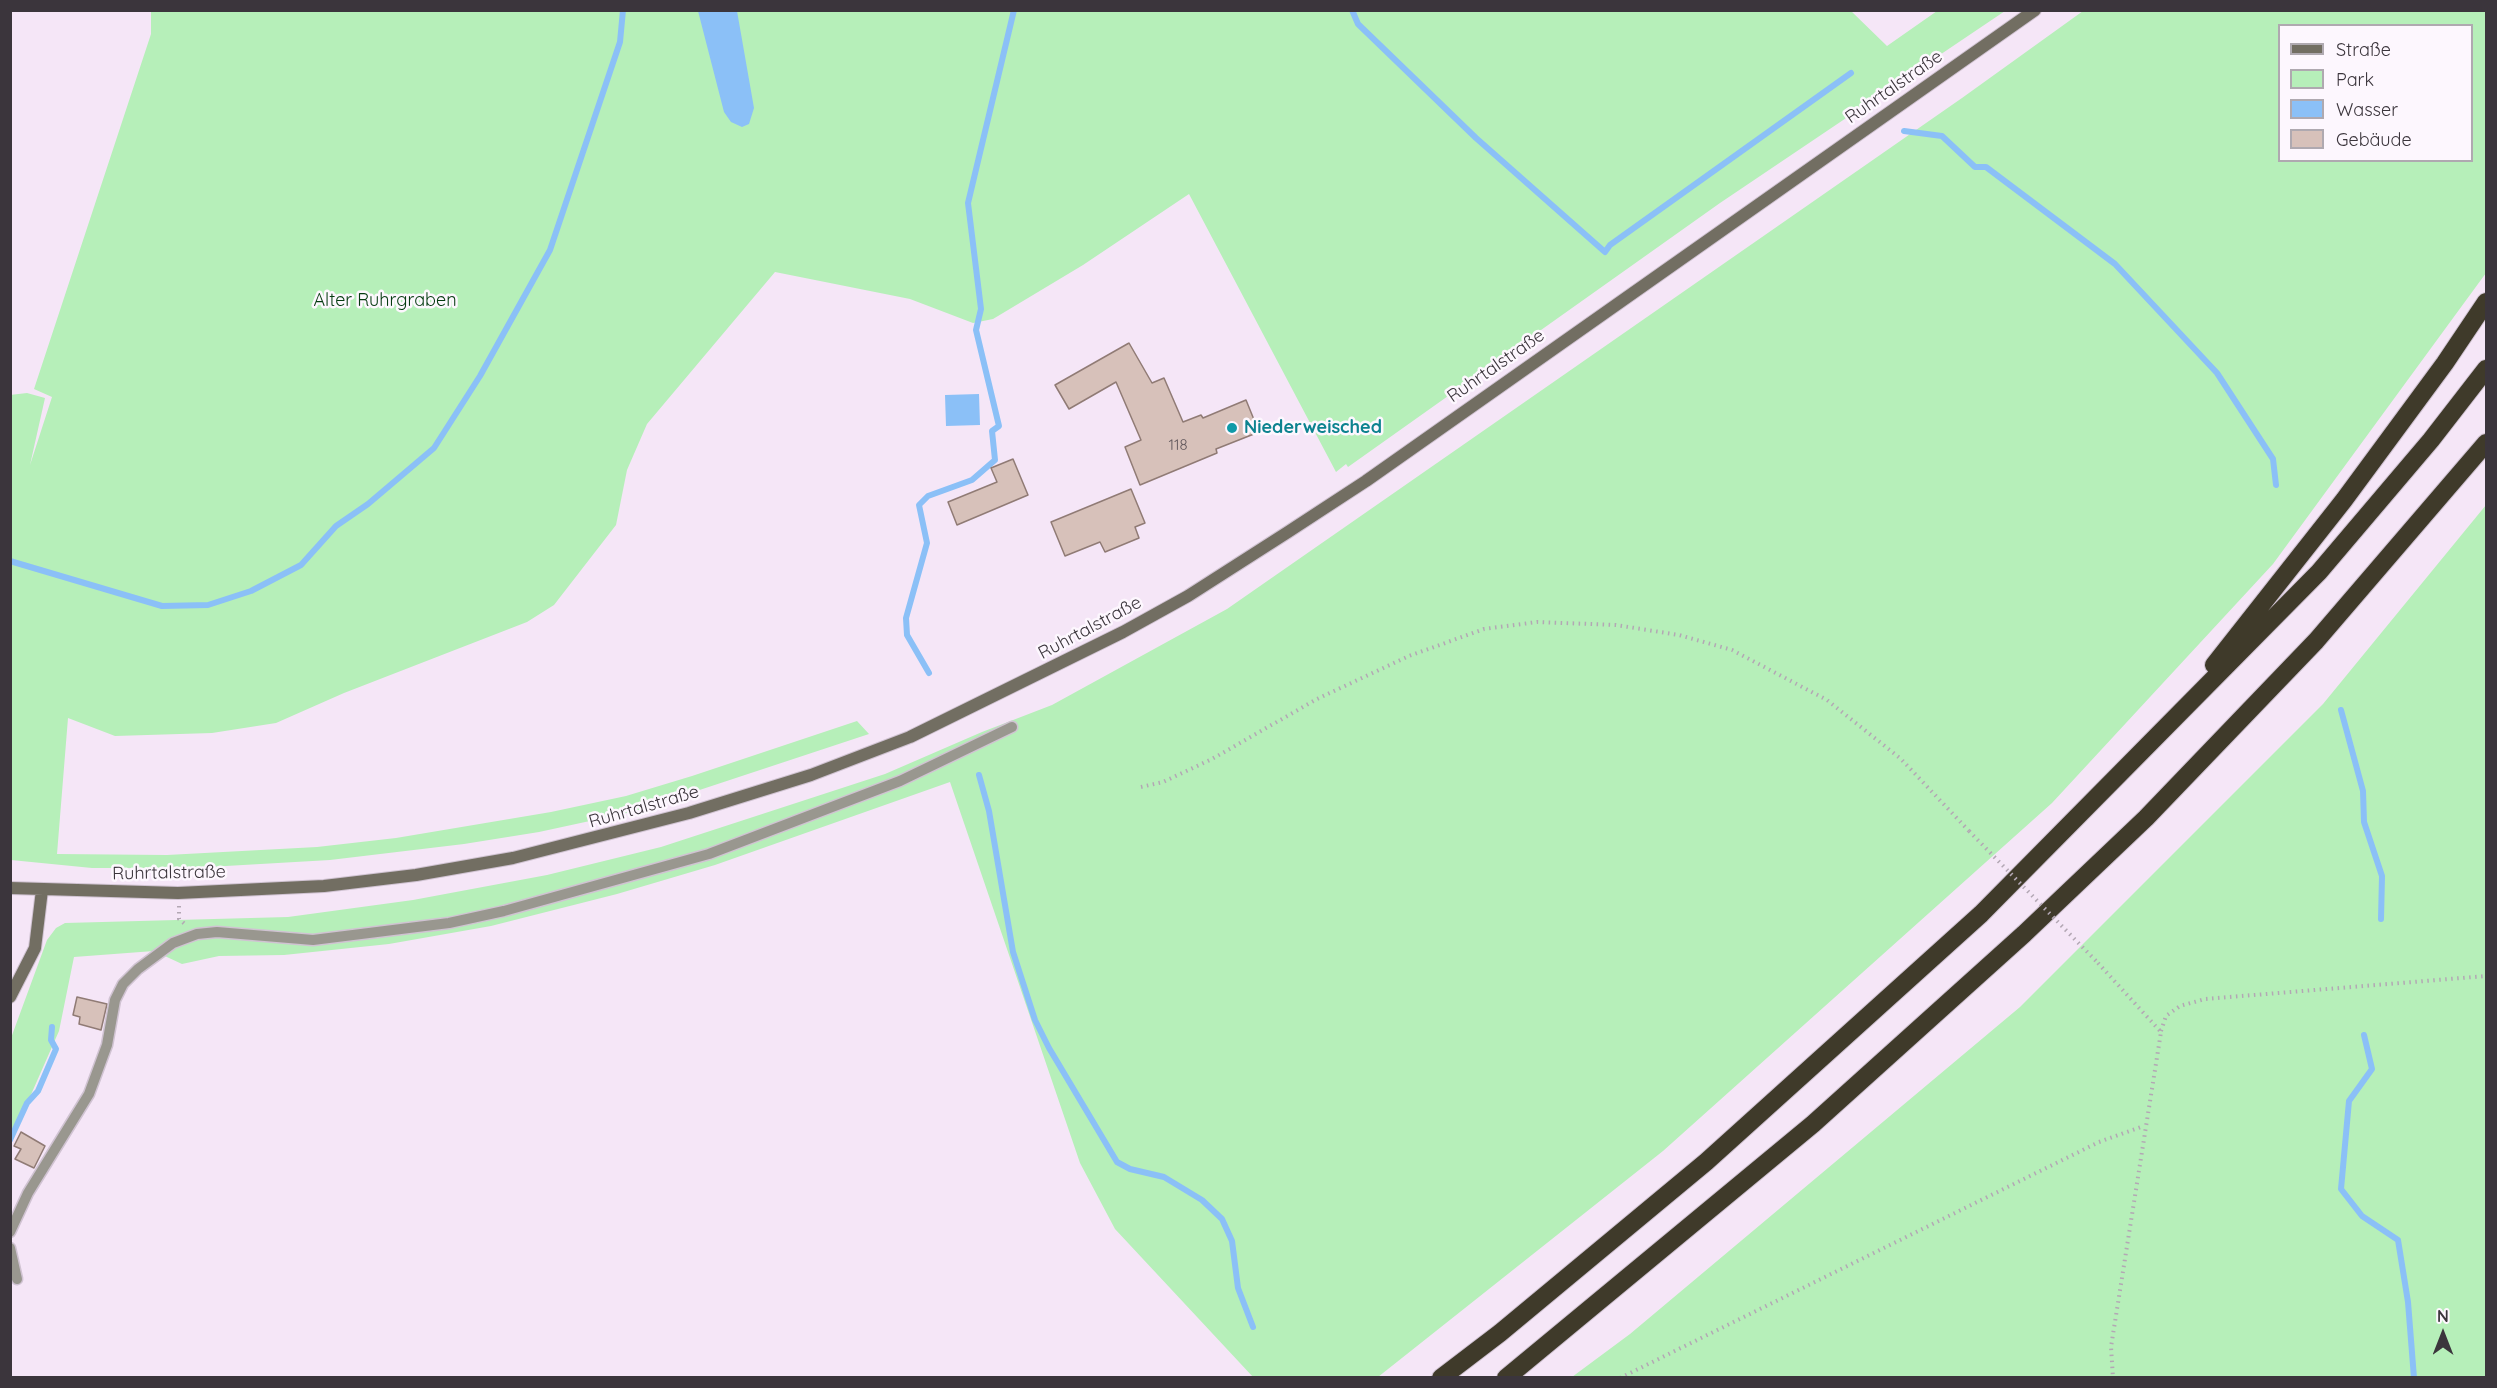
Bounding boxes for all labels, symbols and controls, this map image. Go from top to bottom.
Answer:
legend [2278,24,2473,162]
text: Straße [2336,38,2391,61]
street label: Ruhrtalstraße [1841,46,1947,128]
text: Park [2336,68,2374,91]
text: Wasser [2336,98,2398,121]
text: Gebäude [2336,128,2412,151]
park label: Alter Ruhrgraben [313,290,457,312]
street label: Ruhrtalstraße [1443,325,1549,407]
place label: Niederweisched [1244,417,1382,439]
marker: Niederweisched [1225,421,1239,435]
house number: 118 [1168,436,1188,454]
street label: Ruhrtalstraße [1035,592,1145,664]
street label: Ruhrtalstraße [586,781,702,833]
street label: Ruhrtalstraße [112,861,226,885]
north arrow [2413,1304,2473,1364]
text: N [2437,1306,2449,1326]

